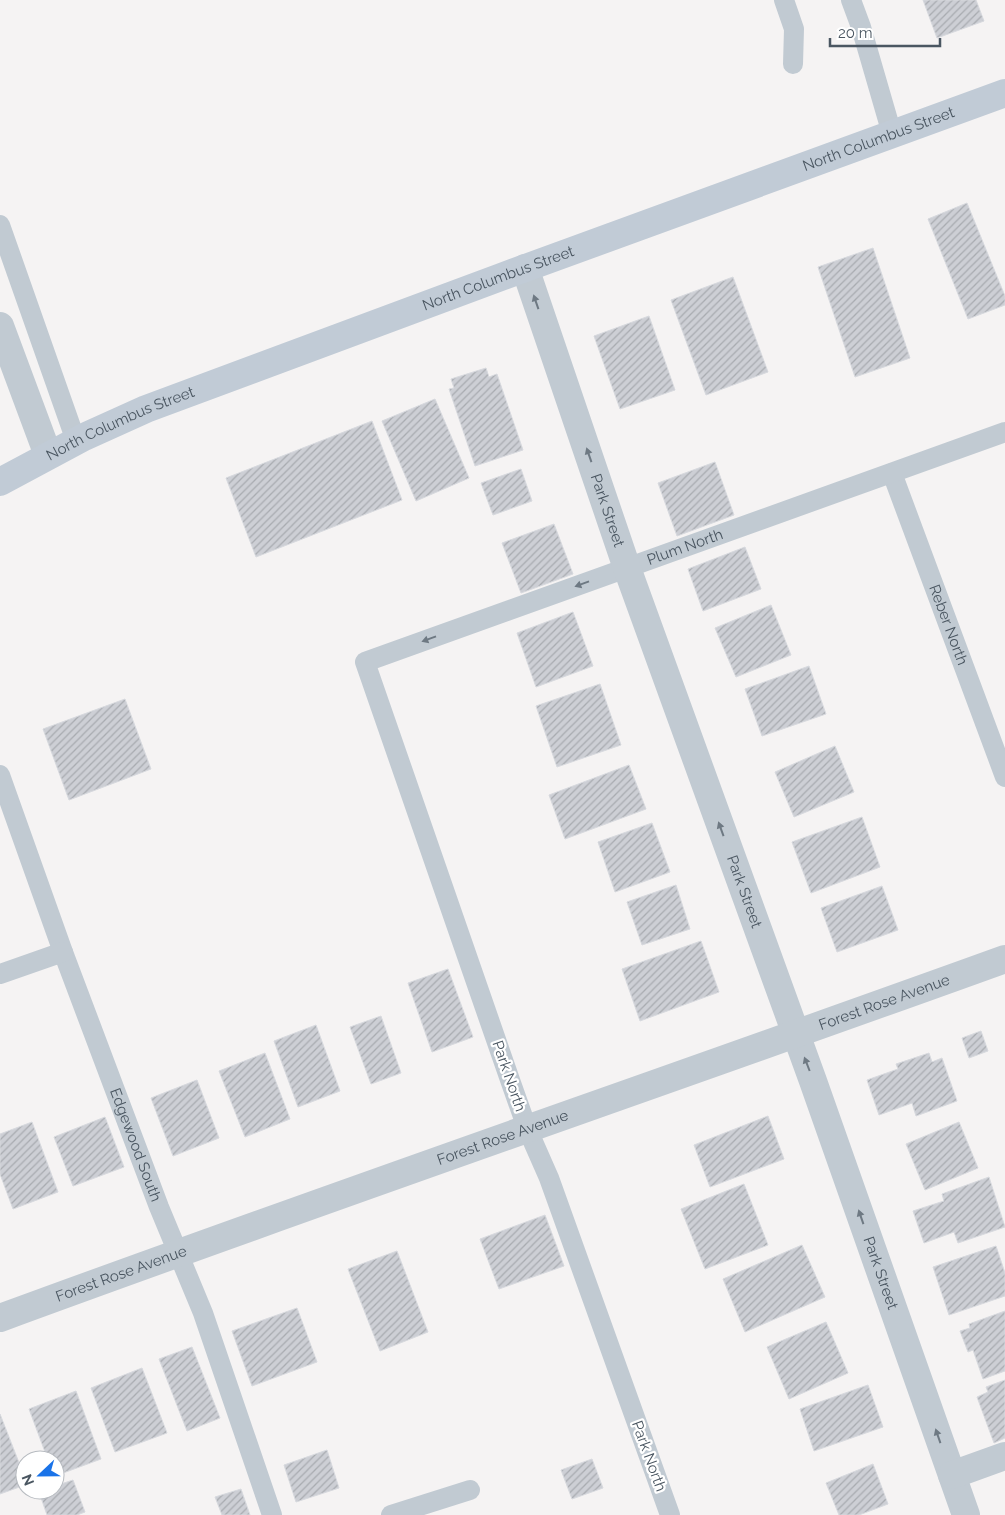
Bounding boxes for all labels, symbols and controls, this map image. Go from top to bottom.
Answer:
scale bar [830,15,940,47]
text: 20 m [838,24,873,42]
street label: North Columbus Street [800,103,957,175]
street label: North Columbus Street [420,242,576,314]
one-way arrow [532,294,539,309]
street label: North Columbus Street [43,383,197,464]
one-way arrow [585,448,592,463]
street label: Park Street [587,471,628,549]
street label: Plum North [644,525,725,569]
one-way arrow [574,581,589,588]
street label: Reber North [925,582,972,668]
one-way arrow [421,636,436,643]
one-way arrow [717,821,724,836]
street label: Park Street [723,853,766,930]
street label: Forest Rose Avenue [816,971,952,1034]
street label: Park North [488,1038,530,1114]
one-way arrow [802,1056,810,1071]
street label: Edgewood South [106,1086,165,1204]
street label: Forest Rose Avenue [435,1106,571,1169]
one-way arrow [857,1209,864,1224]
street label: Park Street [860,1234,902,1312]
street label: Forest Rose Avenue [53,1242,189,1306]
street label: Park North [628,1418,670,1494]
one-way arrow [934,1428,942,1443]
north arrow [15,1450,65,1500]
text: N [19,1472,37,1488]

